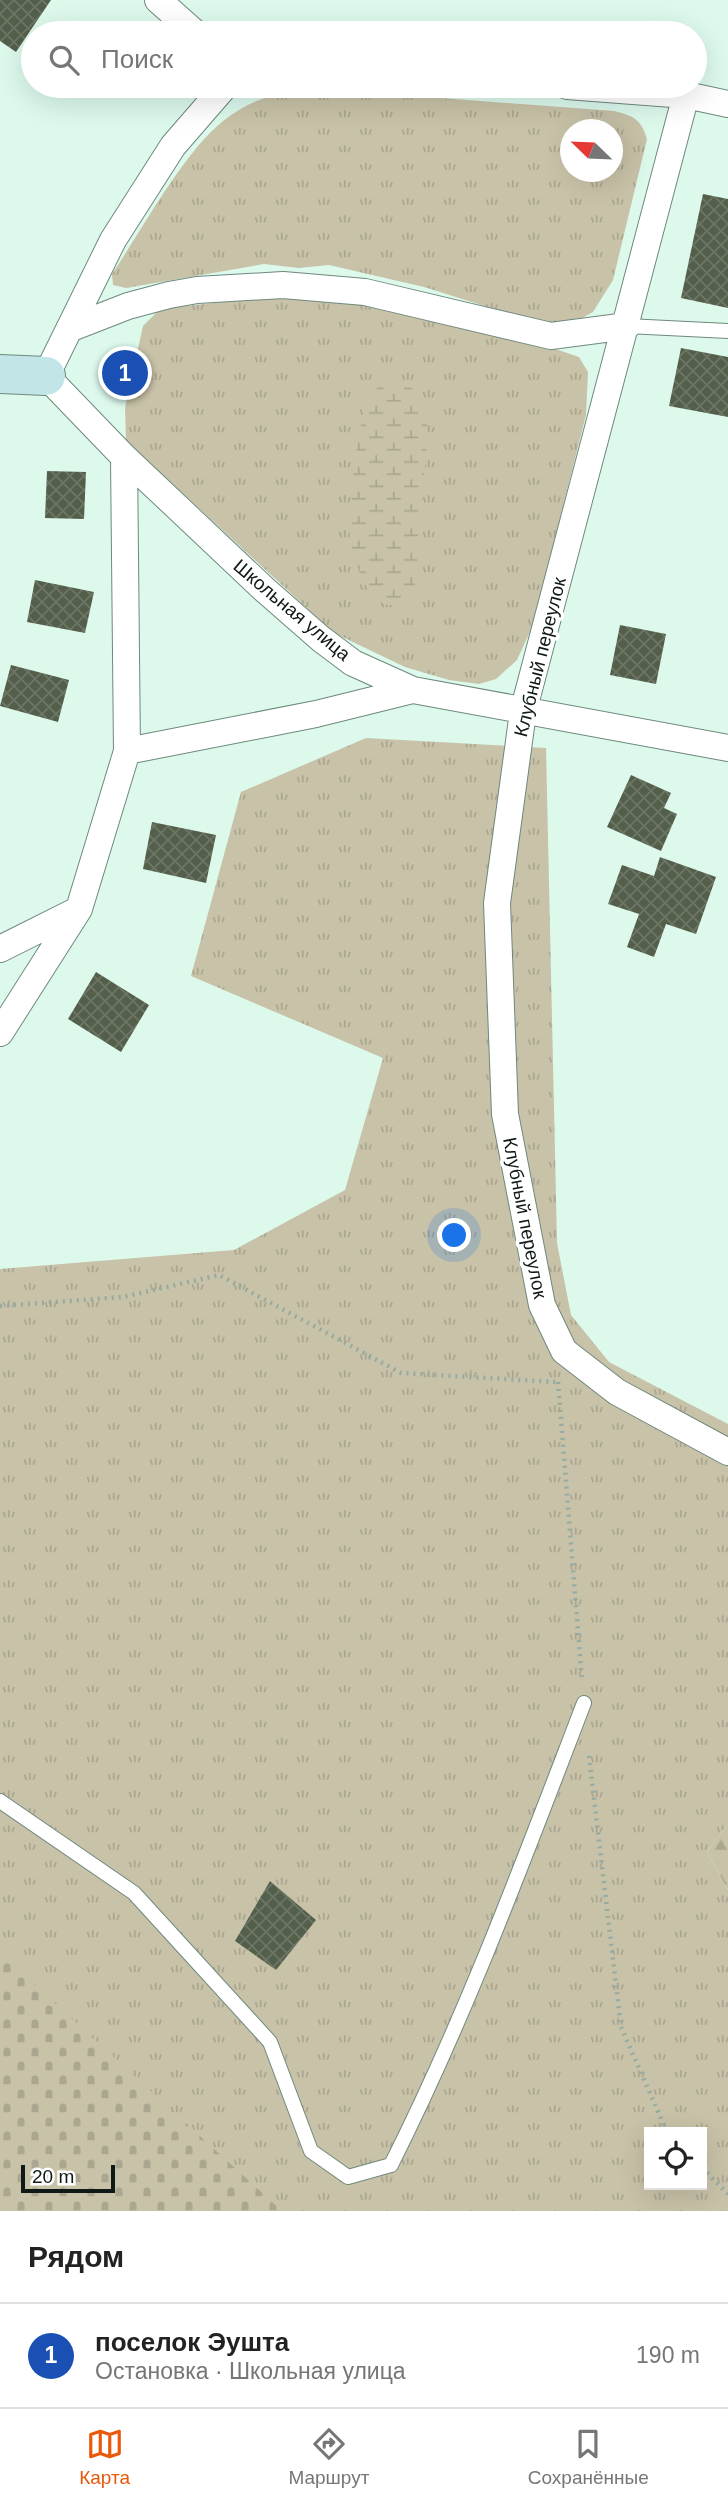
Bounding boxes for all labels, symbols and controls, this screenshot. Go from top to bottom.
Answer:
search box [21,21,707,98]
icon: search [45,41,83,79]
text: Поиск [101,44,173,74]
north arrow [560,119,623,182]
pin: 1 [102,347,148,399]
street label: Школьная улица [229,555,355,665]
street label: Клубный переулок [510,574,570,739]
street label: Клубный переулок [499,1136,551,1301]
your location [437,1218,471,1252]
map controls [644,2127,707,2190]
button: locate [644,2127,707,2190]
scale bar [21,2162,116,2194]
text: 20 m [32,2166,74,2187]
text: Рядом [28,2240,124,2273]
text: поселок Эушта [95,2327,289,2357]
text: 1 [45,2342,57,2368]
text: 190 m [636,2342,700,2368]
text: Остановка · Школьная улица [95,2358,406,2384]
tab: Карта [79,2425,130,2489]
tab: Маршрут [288,2425,369,2489]
tab: Сохранённые [528,2425,649,2489]

